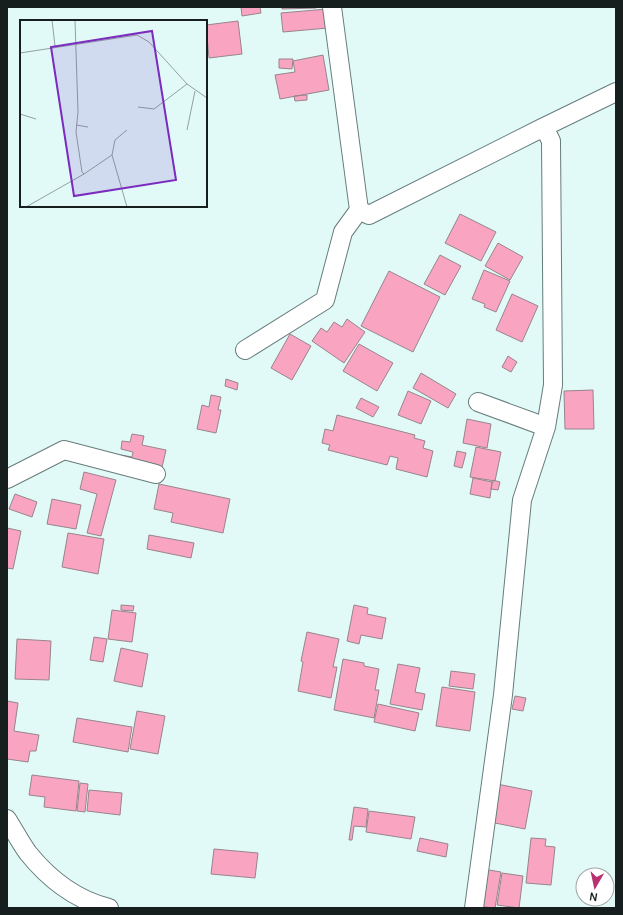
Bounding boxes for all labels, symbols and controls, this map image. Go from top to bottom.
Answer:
inset map [20,20,207,207]
north arrow [575,867,615,907]
text: N [588,889,598,905]

